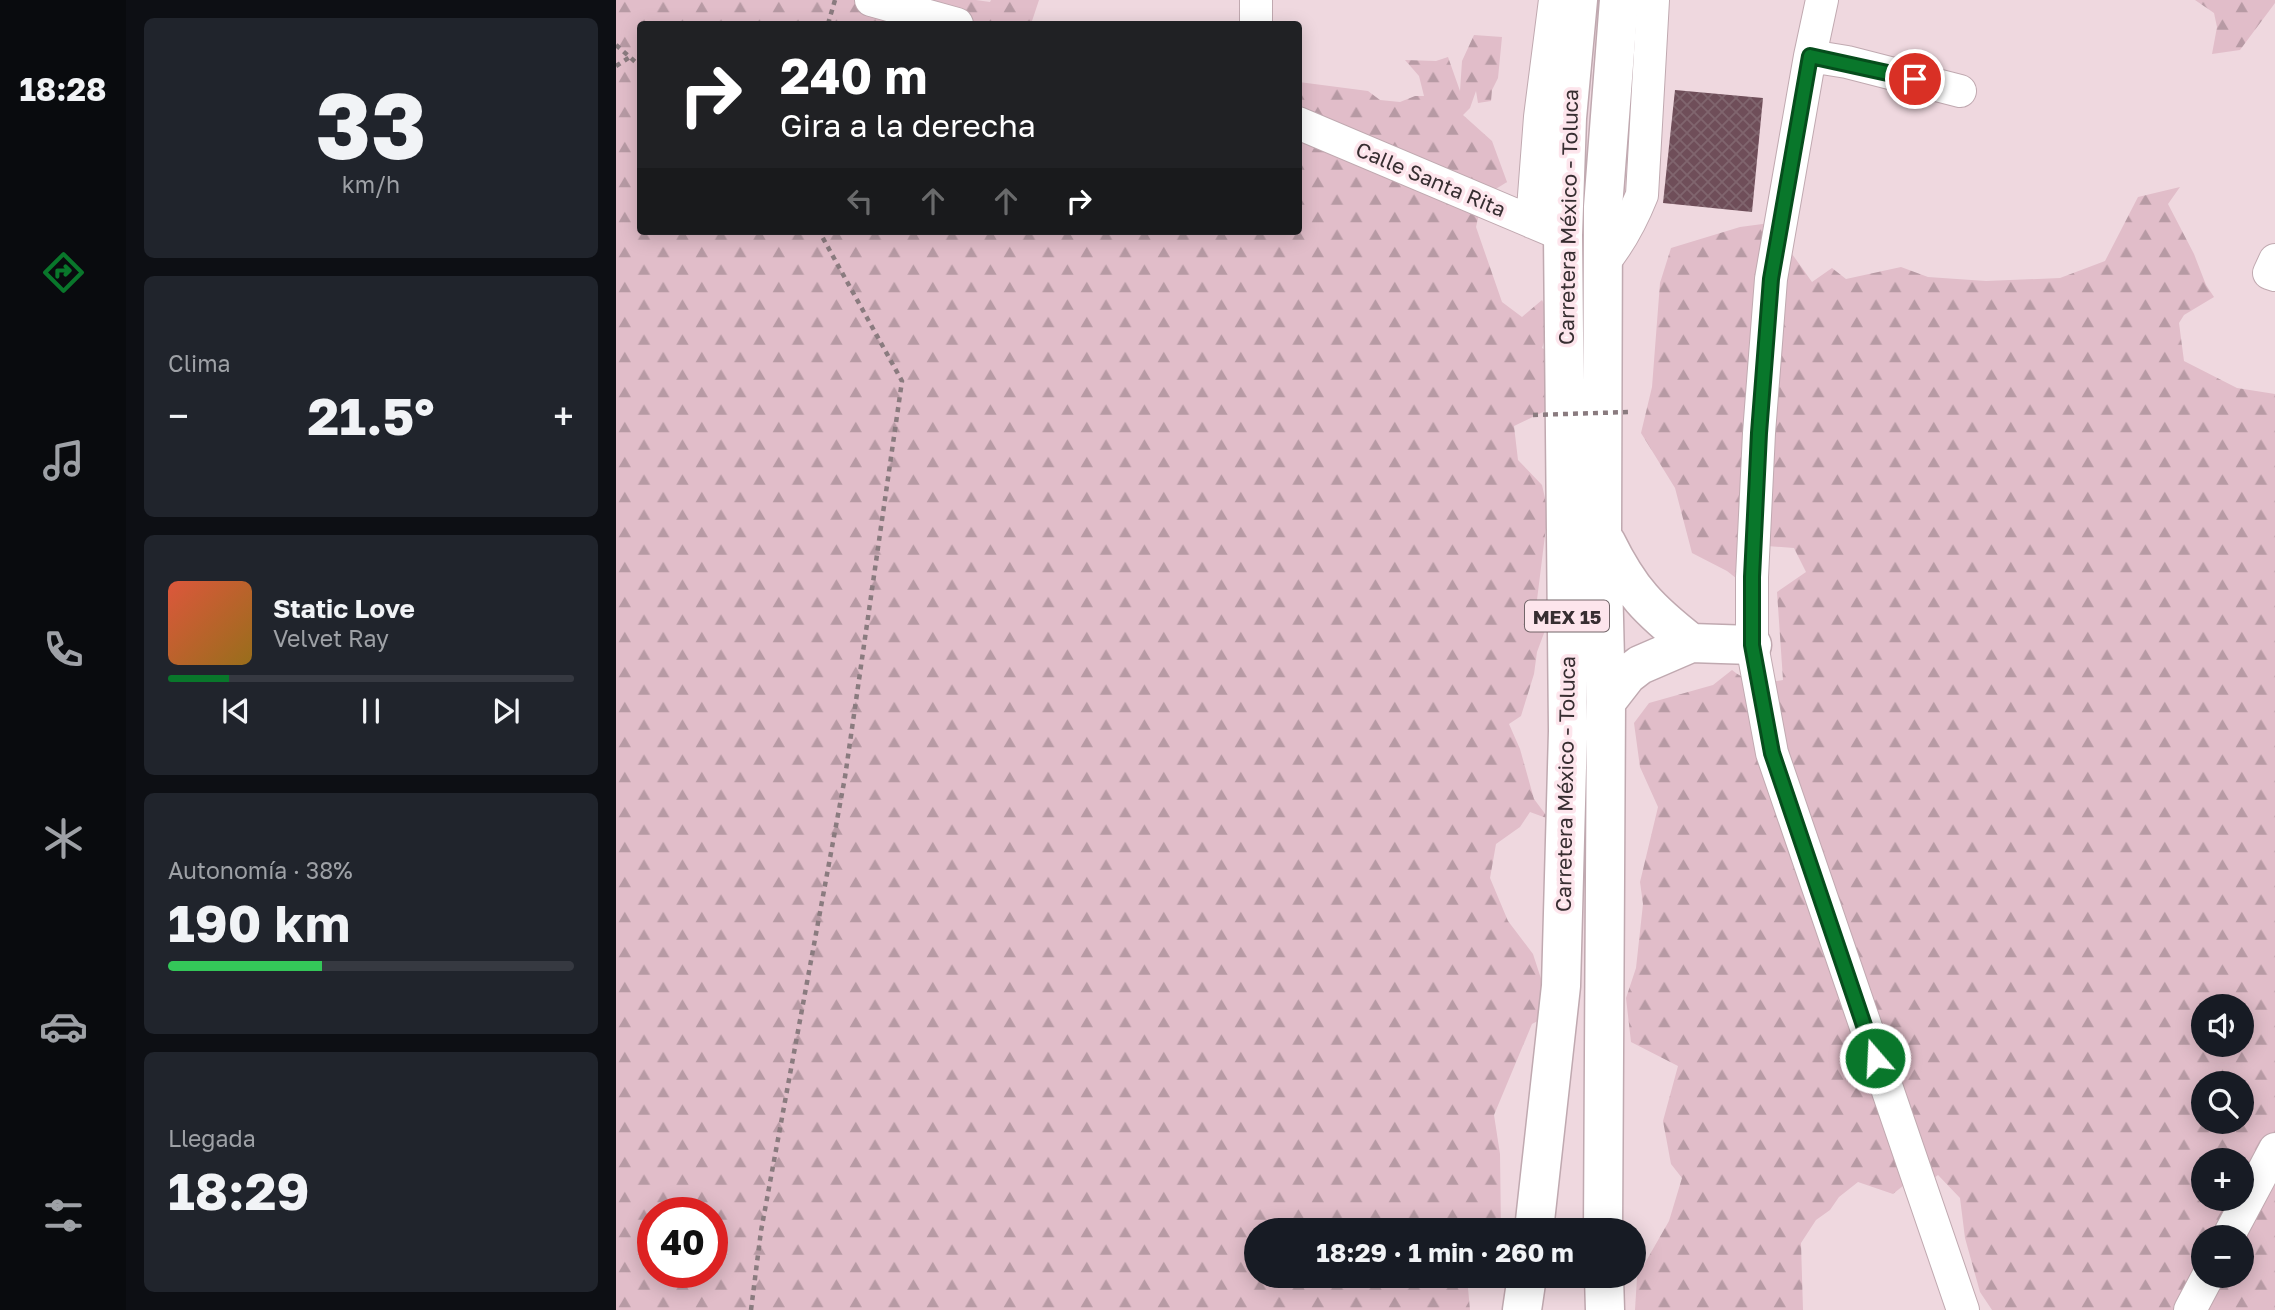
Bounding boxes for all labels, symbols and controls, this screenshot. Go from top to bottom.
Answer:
text: 240 m [780,46,928,105]
icon: right [665,49,756,140]
pin [1885,49,1945,109]
icon: arrive [1896,60,1934,98]
text: 18:28 [19,70,107,108]
text: 33 [315,70,427,179]
street label: Carretera México - Toluca [1553,89,1583,345]
text: Gira a la derecha [780,106,1036,144]
street label: Calle Santa Rita [1352,136,1510,222]
text: km/h [342,170,400,198]
icon: left [841,182,879,220]
icon: ahead [914,182,952,220]
icon: ahead [987,182,1025,220]
icon: right [1060,182,1098,220]
icon: directions [39,248,88,297]
text: Clima [168,349,231,377]
text: 21.5° [307,384,435,446]
text: − [168,393,189,438]
text: + [553,393,574,438]
icon: music [39,436,88,485]
text: Static Love [273,593,415,624]
road number: MEX 15 [1525,600,1609,632]
text: Velvet Ray [273,624,389,652]
icon: phone [39,625,88,674]
street label: Carretera México - Toluca [1550,656,1580,912]
icon: previous [217,692,255,730]
icon: pause [352,692,390,730]
icon: next [487,692,525,730]
icon: climate [39,814,88,863]
text: Autonomía · 38% [168,856,353,884]
text: 190 km [168,891,350,953]
map controls [2191,994,2254,1288]
button: sound [2191,994,2254,1057]
icon: car [39,1002,88,1051]
position arrow [1838,1021,1912,1095]
button: search [2191,1071,2254,1134]
text: Llegada [168,1124,256,1152]
button: + [2191,1148,2254,1211]
text: 18:29 [168,1159,309,1221]
icon: filters [39,1191,88,1240]
speed limit sign: 40 [637,1197,728,1288]
button: − [2191,1225,2254,1288]
text: 18:29 · 1 min · 260 m [1316,1237,1574,1268]

